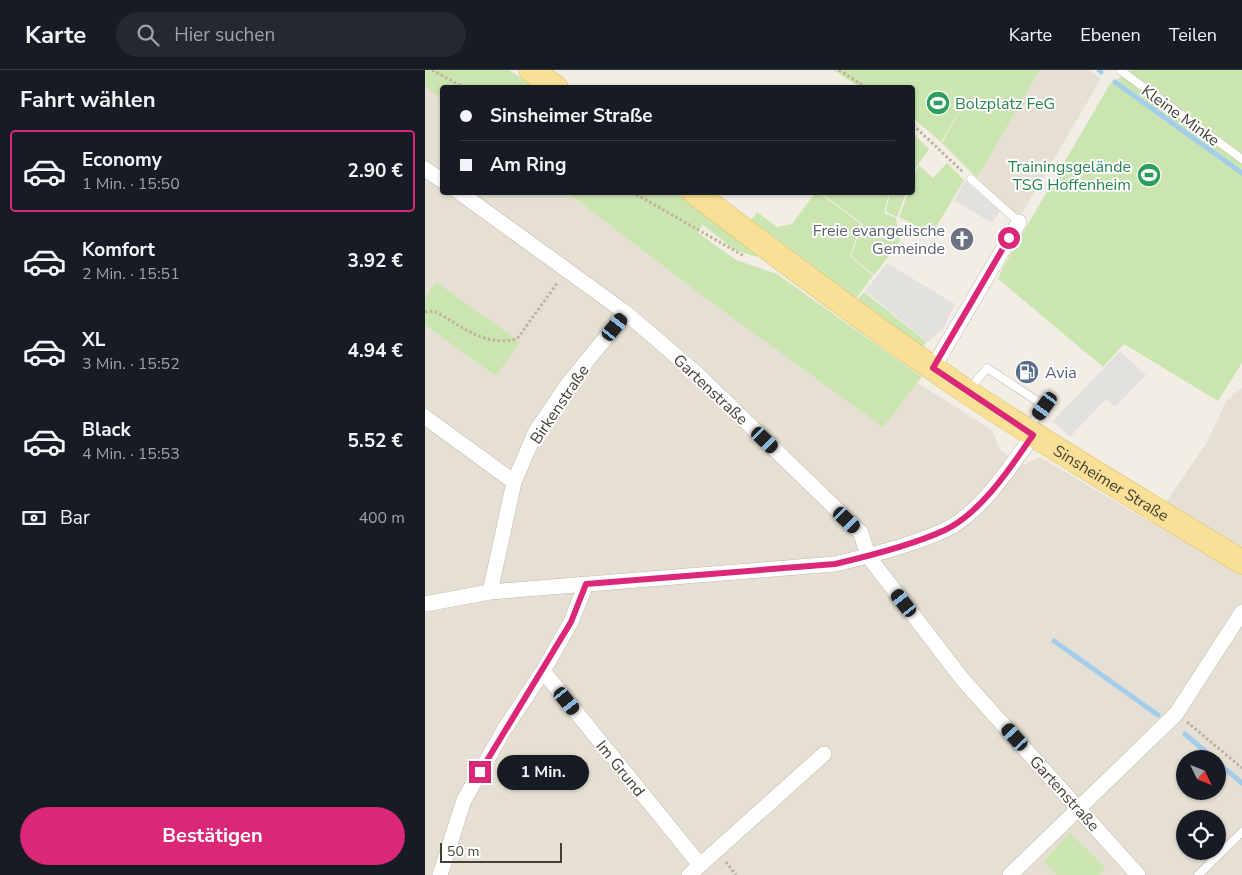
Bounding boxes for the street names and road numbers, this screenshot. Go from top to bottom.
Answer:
street label: Kleine Minke [1137,80,1224,152]
street label: Gartenstraße [668,349,753,430]
street label: Birkenstraße [525,361,594,449]
street label: Sinsheimer Straße [1049,440,1173,527]
street label: Im Grund [591,736,650,801]
street label: Gartenstraße [1024,751,1104,836]

